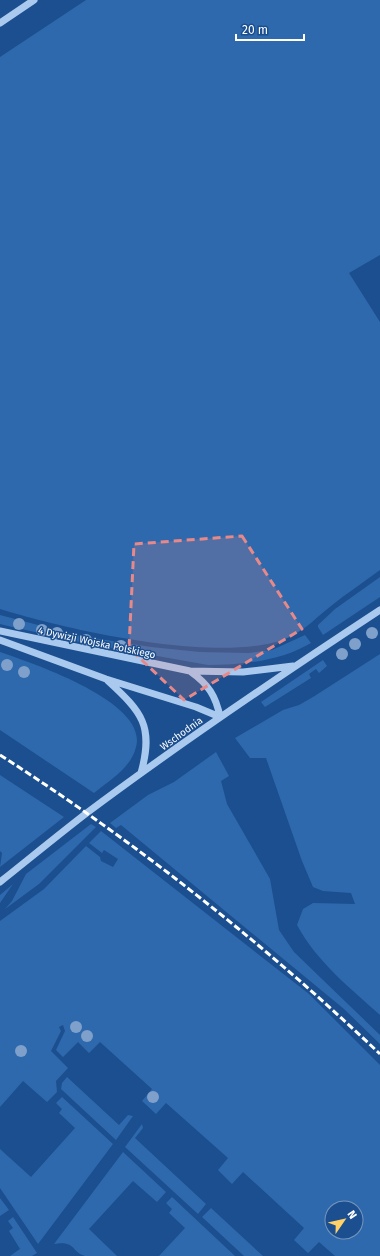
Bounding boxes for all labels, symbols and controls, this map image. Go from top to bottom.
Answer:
scale bar [236,16,304,42]
text: 20 m [242,23,268,37]
street label: 4 Dywizji Wojska Polskiego [37,625,157,661]
street label: Wschodnia [158,714,205,753]
north arrow [324,1200,364,1240]
text: N [344,1208,359,1221]

